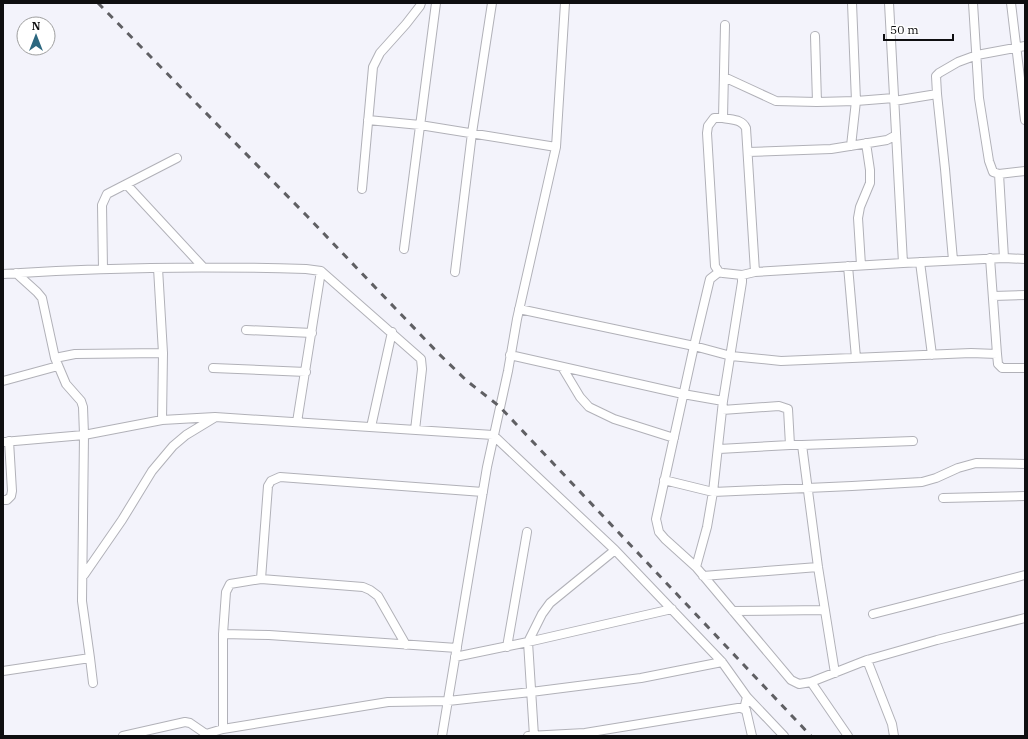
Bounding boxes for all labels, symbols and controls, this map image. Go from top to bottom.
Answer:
north arrow [16,16,56,56]
scale bar [884,16,953,42]
text: N [32,19,41,33]
text: 50 m [890,22,919,37]

